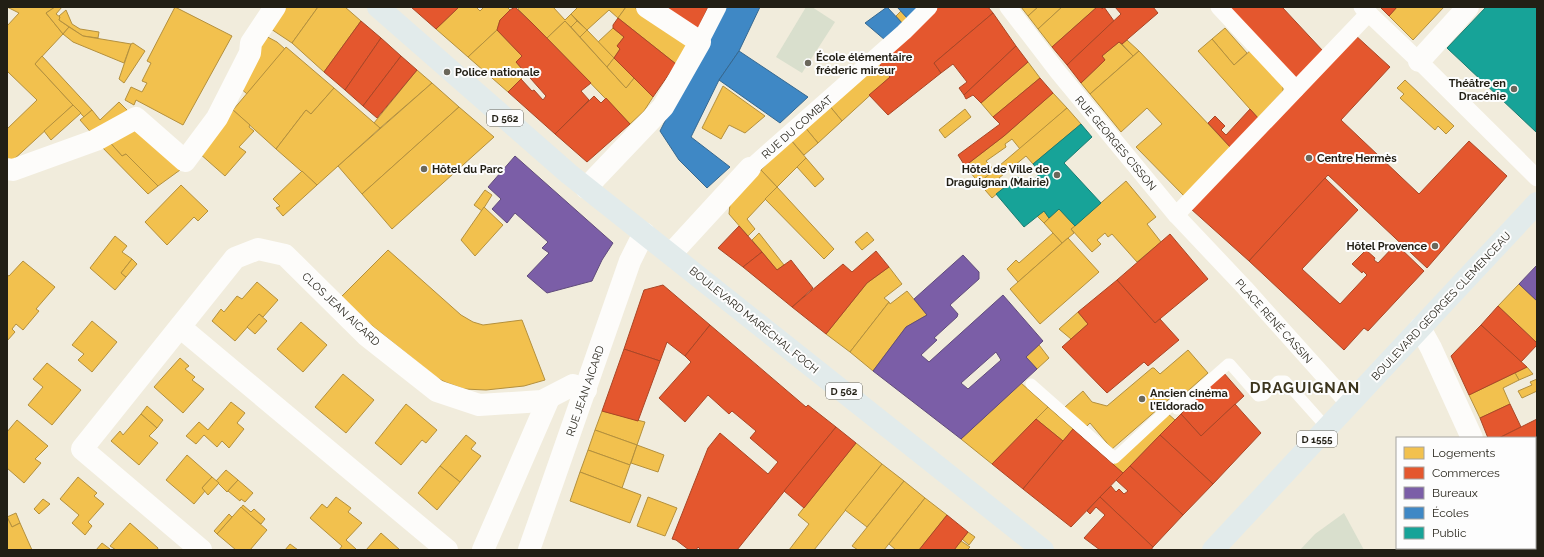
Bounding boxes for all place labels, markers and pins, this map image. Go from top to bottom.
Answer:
place label: École élémentaire fréderic mireur [816,50,913,77]
marker: École élémentaire fréderic mireur [803,58,813,68]
place label: Police nationale [455,66,540,79]
marker: Police nationale [442,67,452,77]
place label: Théâtre en Dracénie [1449,77,1506,103]
marker: Théâtre en Dracénie [1509,84,1519,94]
place label: Centre Hermès [1317,152,1397,165]
marker: Centre Hermès [1304,153,1314,163]
place label: Hôtel du Parc [432,163,503,176]
place label: Hôtel de Ville de Draguignan (Mairie) [946,163,1050,189]
marker: Hôtel du Parc [419,164,429,174]
marker: Hôtel de Ville de Draguignan (Mairie) [1052,170,1062,180]
place label: Hôtel Provence [1346,240,1427,253]
marker: Hôtel Provence [1430,241,1440,251]
place label: Ancien cinéma l'Eldorado [1150,387,1228,413]
marker: Ancien cinéma l'Eldorado [1137,394,1147,404]

